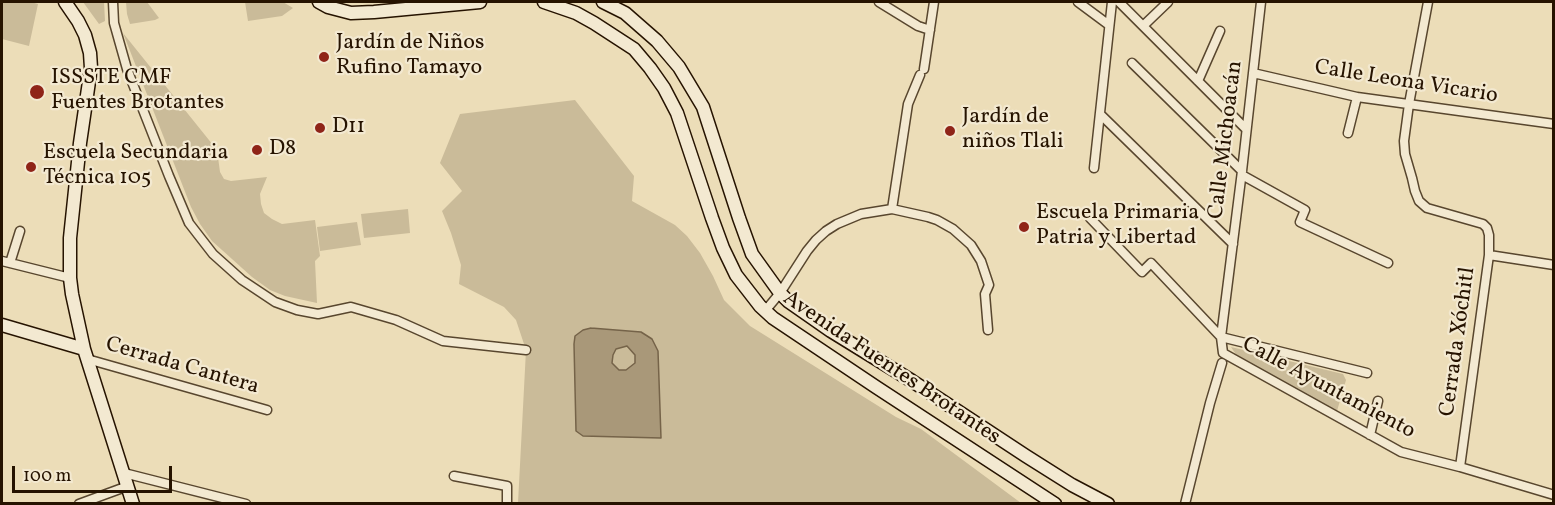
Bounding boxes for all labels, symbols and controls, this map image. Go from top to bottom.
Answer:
place label: Jardín de Niños Rufino Tamayo [336,31,484,82]
marker: Jardín de Niños Rufino Tamayo [317,50,331,64]
street label: Calle Leona Vicario [1312,55,1500,111]
street label: Calle Michoacán [1204,59,1250,221]
place label: ISSSTE CMF Fuentes Brotantes [51,66,224,118]
marker: ISSSTE CMF Fuentes Brotantes [28,83,46,101]
place label: Jardín de niños Tlali [962,105,1064,156]
place label: D11 [332,115,365,141]
marker: D11 [313,121,327,135]
marker: Jardín de niños Tlali [943,124,957,138]
place label: D8 [269,137,296,163]
place label: Escuela Secundaria Técnica 105 [43,141,228,192]
marker: D8 [250,143,264,157]
marker: Escuela Secundaria Técnica 105 [24,160,38,174]
place label: Escuela Primaria Patria y Libertad [1036,201,1199,252]
marker: Escuela Primaria Patria y Libertad [1017,220,1031,234]
street label: Cerrada Xóchitl [1435,266,1483,418]
street label: Avenida Fuentes Brotantes [777,286,1005,452]
street label: Cerrada Cantera [102,332,262,402]
street label: Calle Ayuntamiento [1237,332,1419,446]
scale bar [15,454,176,492]
text: 100 m [23,464,72,489]

